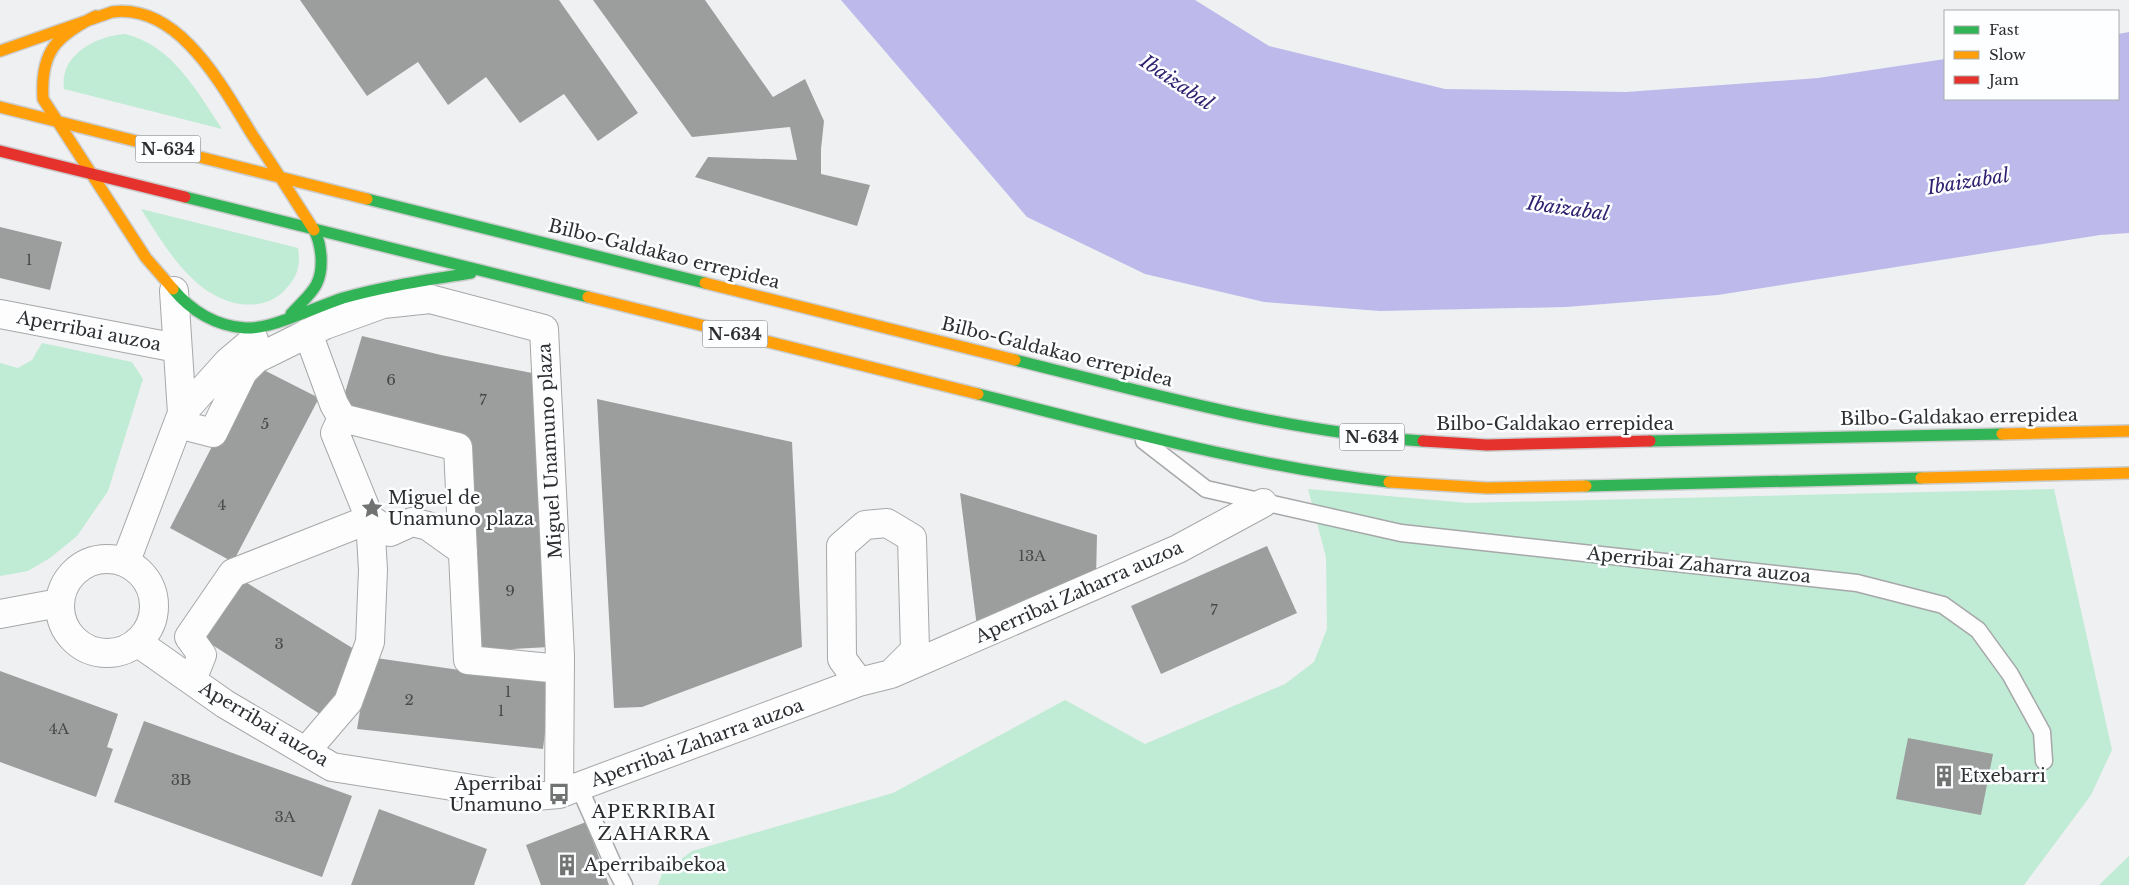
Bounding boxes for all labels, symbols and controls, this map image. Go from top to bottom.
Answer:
legend [1944,10,2119,100]
text: Fast [1989,20,2020,39]
text: Slow [1989,45,2026,64]
water label: Ibaizabal [1135,49,1217,115]
text: Jam [1987,70,2019,89]
road number: N-634 [136,136,200,162]
water label: Ibaizabal [1924,164,2011,199]
water label: Ibaizabal [1524,191,1610,226]
street label: Bilbo-Galdakao errepidea [546,215,782,293]
house number: 1 [26,250,32,269]
street label: Aperribai auzoa [14,306,163,356]
street label: Bilbo-Galdakao errepidea [939,313,1175,391]
road number: N-634 [702,320,768,348]
street label: Miguel Unamuno plaza [533,343,567,559]
house number: 6 [386,370,396,389]
house number: 7 [479,390,487,409]
street label: Bilbo-Galdakao errepidea [1840,404,2078,430]
street label: Bilbo-Galdakao errepidea [1436,413,1674,435]
house number: 5 [261,414,269,433]
road number: N-634 [1340,424,1404,451]
place label: Miguel de Unamuno plaza [388,487,534,530]
house number: 4 [218,495,226,514]
place icon: Miguel de Unamuno plaza [359,495,385,521]
street label: Aperribai Zaharra auzoa [971,536,1186,648]
street label: Aperribai Zaharra auzoa [1585,542,1812,588]
house number: 13A [1018,546,1046,565]
house number: 9 [505,581,515,600]
house number: 7 [1210,600,1218,619]
house number: 3 [274,634,284,653]
street label: Aperribai auzoa [195,676,333,771]
house number: 1 [505,682,511,701]
house number: 2 [404,690,414,709]
street label: Aperribai Zaharra auzoa [587,694,806,792]
house number: 1 [498,701,504,720]
house number: 4A [49,719,70,738]
building icon: Etxebarri [1931,763,1957,789]
place label: Etxebarri [1960,765,2046,787]
house number: 3B [171,770,191,789]
place label: Aperribai Unamuno [449,773,542,816]
bus stop icon: Aperribai Unamuno [546,781,572,807]
district label: APERRIBAI ZAHARRA [590,800,717,845]
house number: 3A [275,807,296,826]
building icon: Aperribaibekoa [554,852,580,878]
place label: Aperribaibekoa [583,854,726,876]

